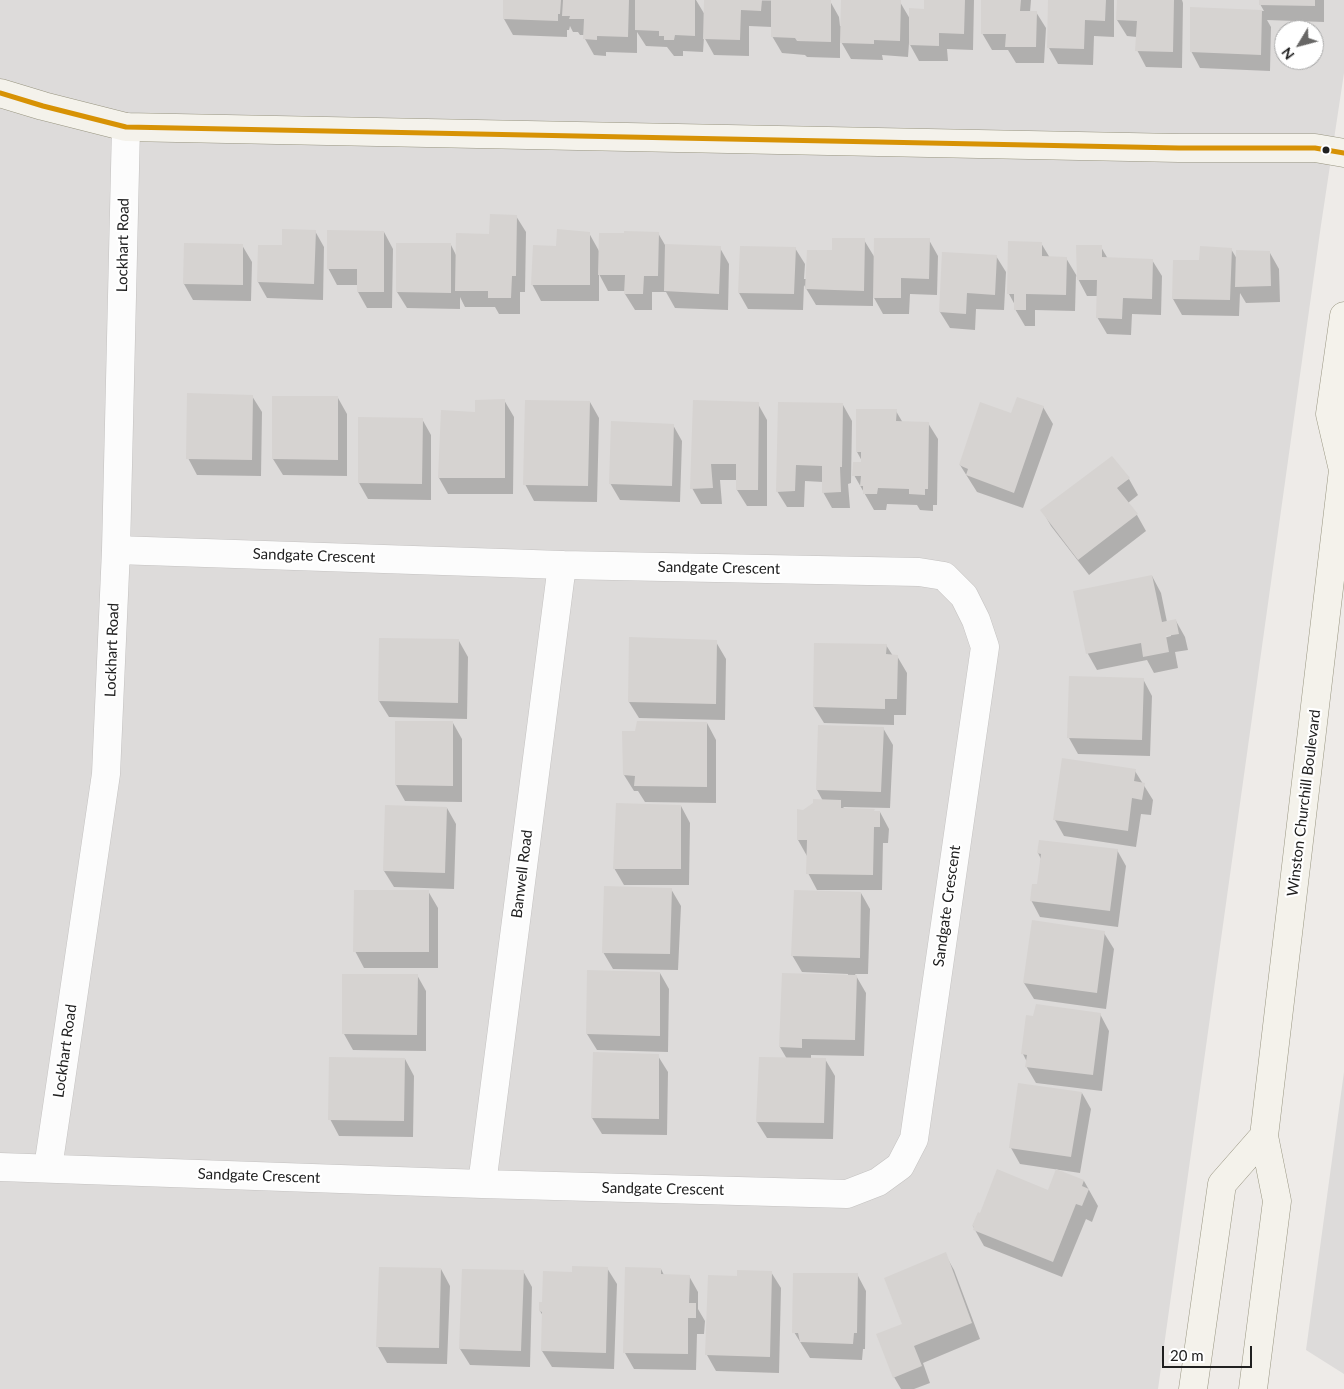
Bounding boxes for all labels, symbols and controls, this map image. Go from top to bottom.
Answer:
north arrow [1274,20,1324,70]
text: N [1277,44,1297,63]
unlabelled marker [1321,145,1331,155]
street label: Lockhart Road [113,198,133,292]
street label: Sandgate Crescent [252,545,376,567]
street label: Sandgate Crescent [658,558,780,578]
street label: Lockhart Road [101,603,123,697]
street label: Winston Churchill Boulevard [1284,708,1324,898]
street label: Banwell Road [508,829,536,919]
street label: Sandgate Crescent [930,844,964,968]
street label: Lockhart Road [50,1003,80,1099]
street label: Sandgate Crescent [197,1165,321,1187]
street label: Sandgate Crescent [602,1179,724,1199]
scale bar [1164,1336,1254,1368]
text: 20 m [1170,1346,1204,1364]

